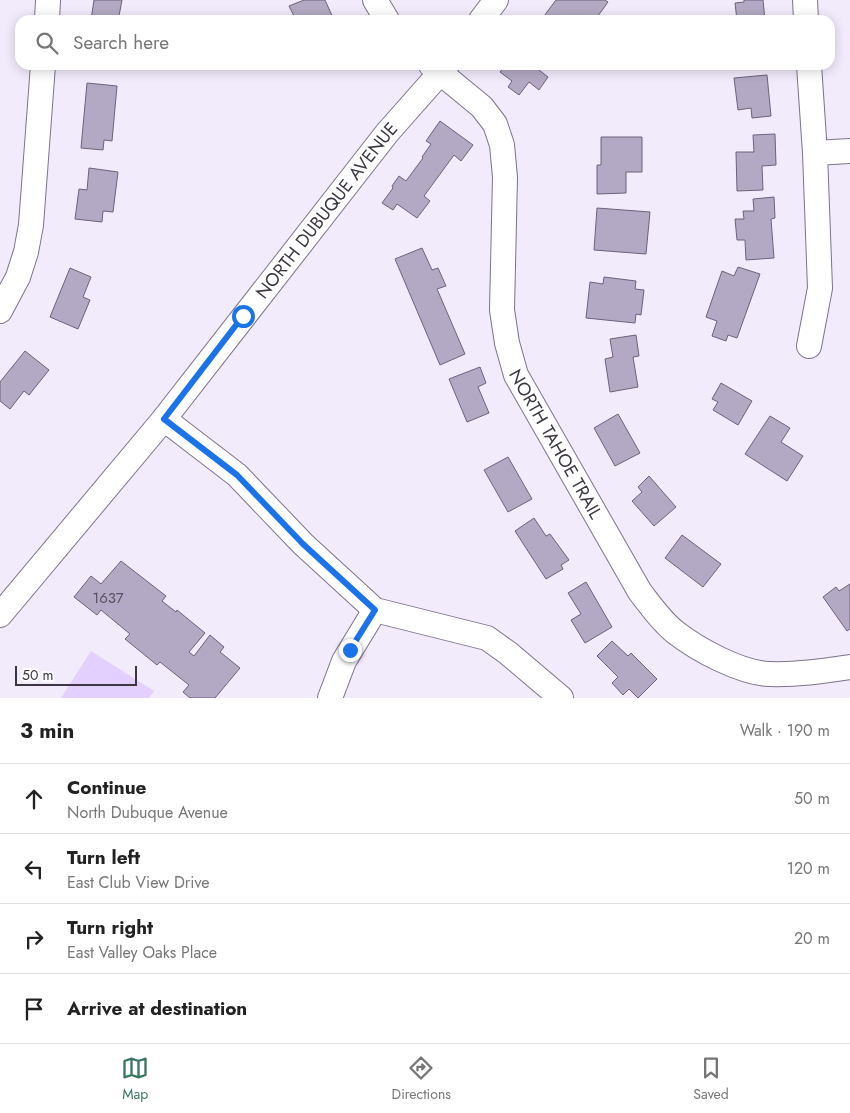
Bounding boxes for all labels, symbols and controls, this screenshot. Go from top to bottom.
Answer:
search box [15,15,835,70]
icon: search [33,29,61,57]
text: Search here [73,29,169,56]
street label: NORTH DUBUQUE AVENUE [249,116,404,304]
route start [232,305,255,328]
street label: NORTH TAHOE TRAIL [502,364,609,524]
house number: 1637 [92,587,124,609]
route end [339,639,362,662]
scale bar [15,663,138,686]
text: 50 m [22,665,53,685]
text: 3 min [20,716,74,746]
text: Walk · 190 m [740,719,830,742]
text: Continue [67,774,146,801]
icon: ahead [20,785,48,813]
text: 50 m [794,787,830,810]
text: North Dubuque Avenue [67,801,228,824]
text: Turn left [67,844,140,871]
icon: left [20,855,48,883]
text: 120 m [787,857,830,880]
text: East Club View Drive [67,871,210,894]
text: Turn right [67,914,153,941]
icon: right [20,925,48,953]
text: 20 m [794,927,830,950]
text: East Valley Oaks Place [67,941,217,964]
icon: arrive [20,995,48,1023]
text: Arrive at destination [67,995,247,1022]
tab: Map [121,1054,149,1104]
tab: Directions [392,1054,451,1104]
tab: Saved [693,1054,729,1104]

